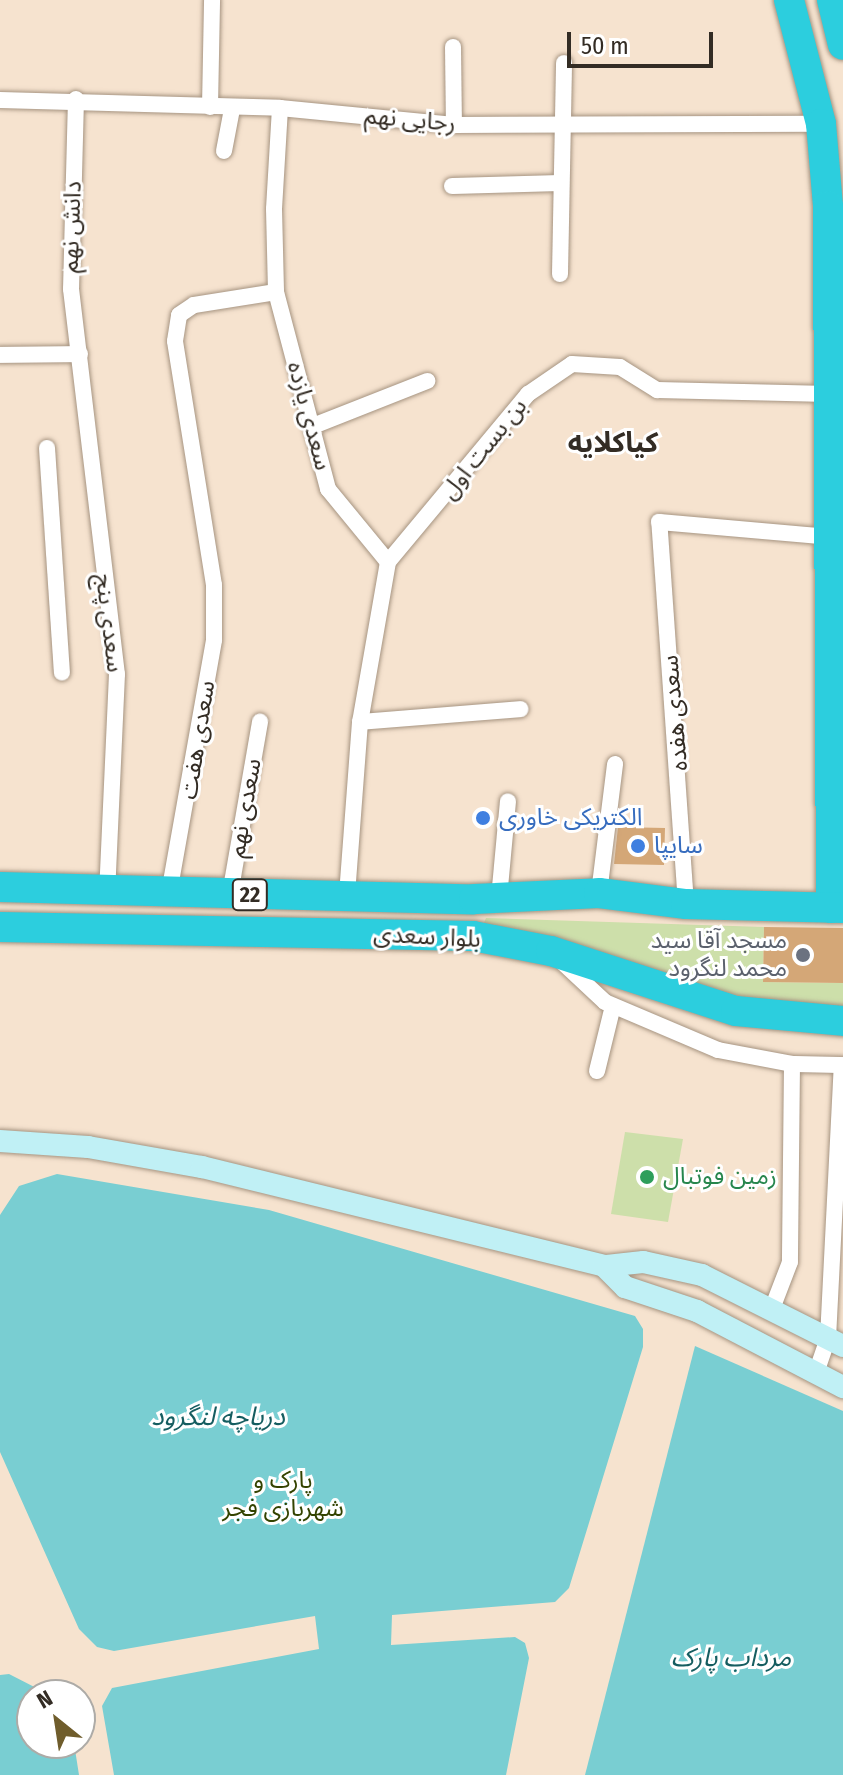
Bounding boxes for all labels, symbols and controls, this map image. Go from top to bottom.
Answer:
scale bar [571,16,717,66]
text: 50 m [581,32,629,60]
street label: رجایی نهم [363,102,457,138]
street label: دانش نهم [56,181,88,273]
street label: سعدی یازده [281,358,337,474]
street label: بن بست اول [435,393,533,505]
district label: کیاکلایه [568,426,658,460]
street label: سعدی پنج [89,572,129,674]
street label: سعدی هفده [656,654,694,772]
street label: سعدی هفت [174,679,222,801]
street label: سعدی نهم [222,756,268,860]
place label: الکتریکی خاوری [499,804,642,832]
marker: الکتریکی خاوری [474,809,492,827]
place label: سایپا [654,832,703,860]
marker: سایپا [629,837,647,855]
road number: 22 [230,877,270,913]
street label: بلوار سعدی [373,920,481,954]
place label: مسجد آقا سید محمد لنگرود [651,927,787,983]
marker: مسجد آقا سید محمد لنگرود [794,946,812,964]
place label: زمین فوتبال [663,1163,777,1191]
marker: زمین فوتبال [638,1168,656,1186]
water label: دریاچه لنگرود [151,1401,285,1433]
park label: پارک و شهربازی فجر [222,1467,344,1523]
water label: مرداب پارک [671,1642,791,1674]
north arrow [16,1679,96,1759]
text: N [32,1685,57,1715]

